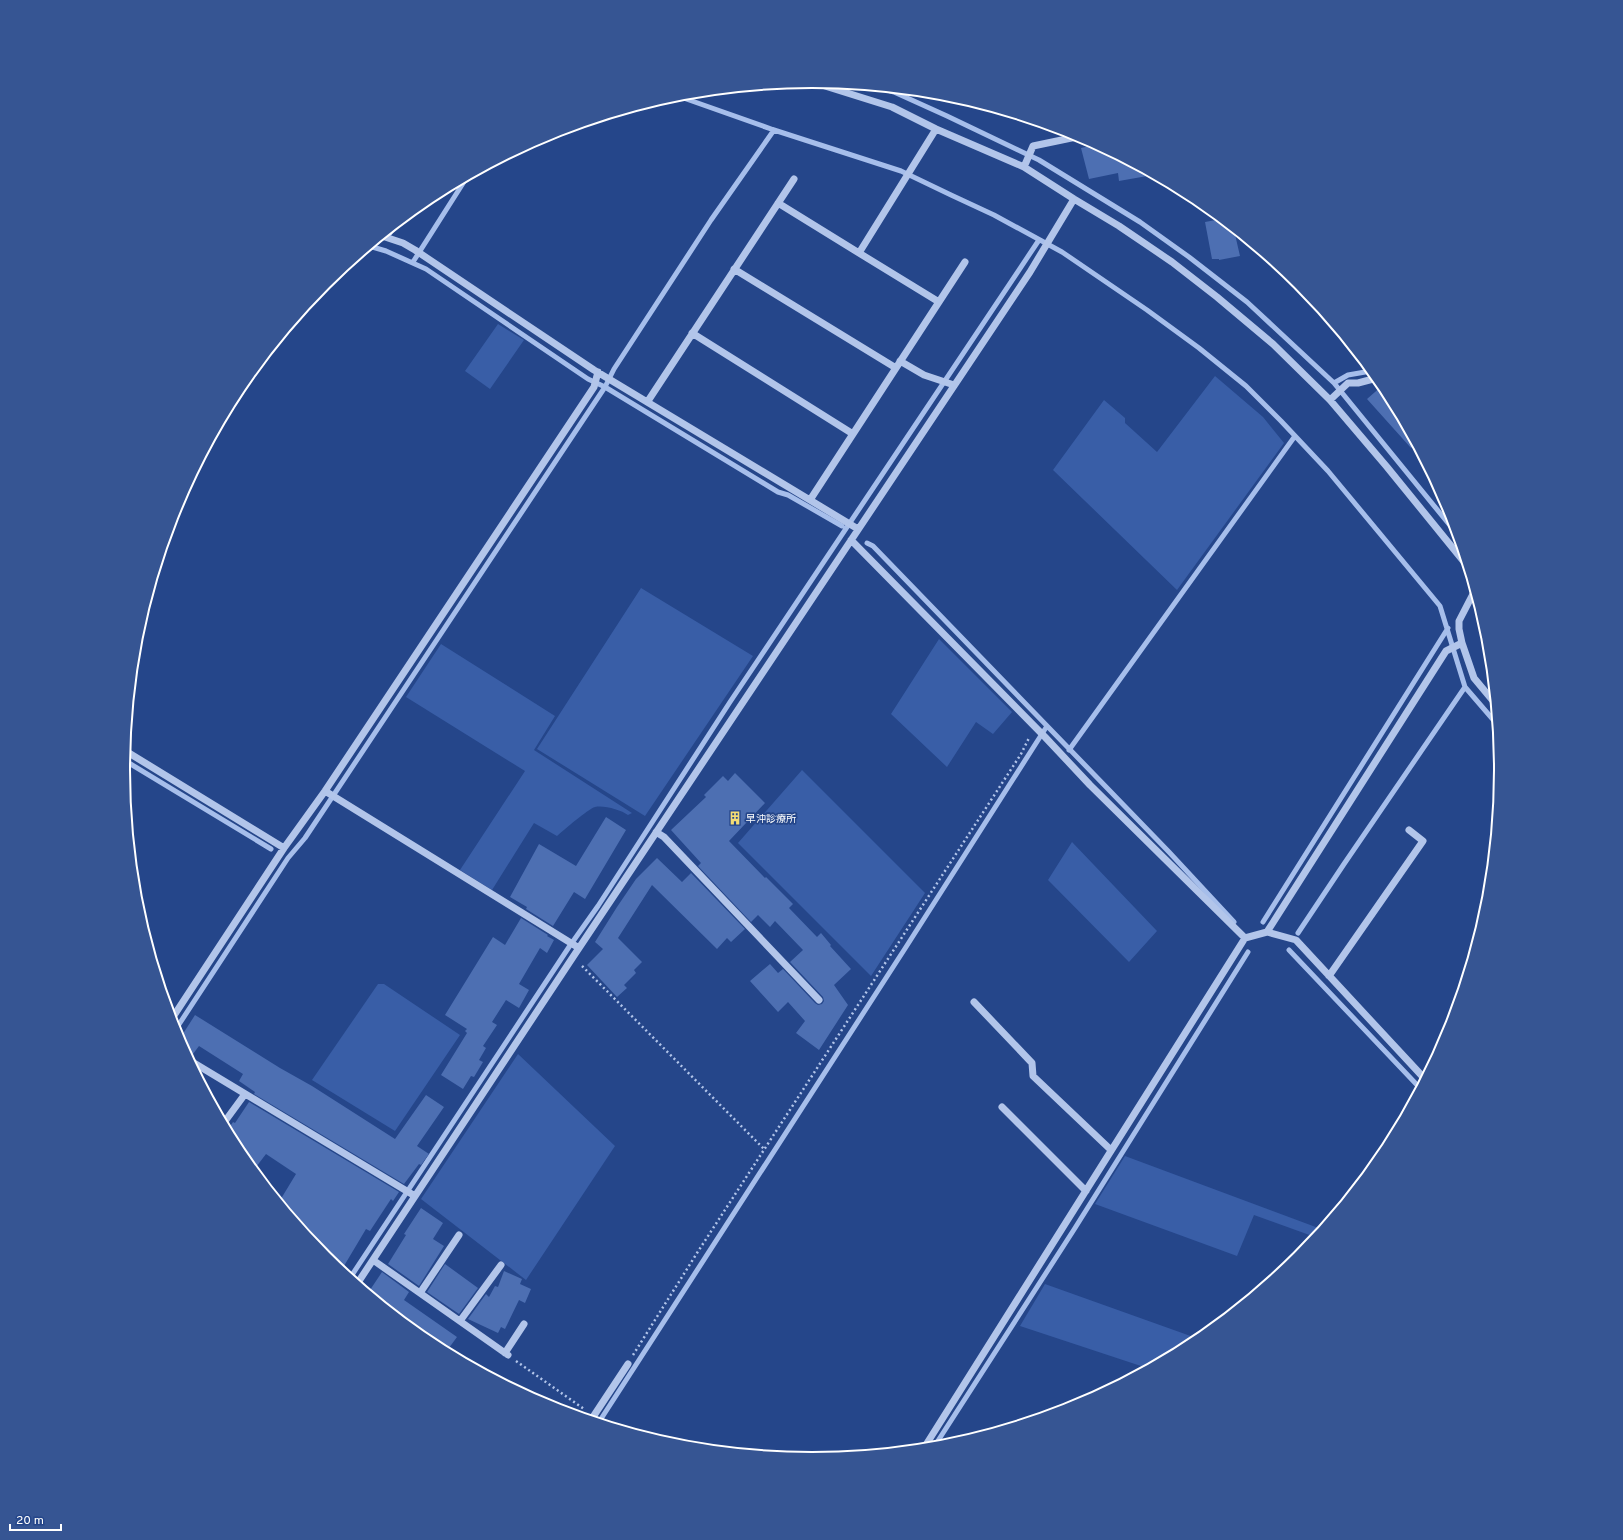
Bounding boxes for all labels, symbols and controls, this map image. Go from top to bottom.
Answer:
building icon: 早沖診療所 [727,810,743,826]
place label: 早沖診療所 [746,813,796,826]
scale bar [10,1506,61,1532]
text: 20 m [16,1513,44,1529]

